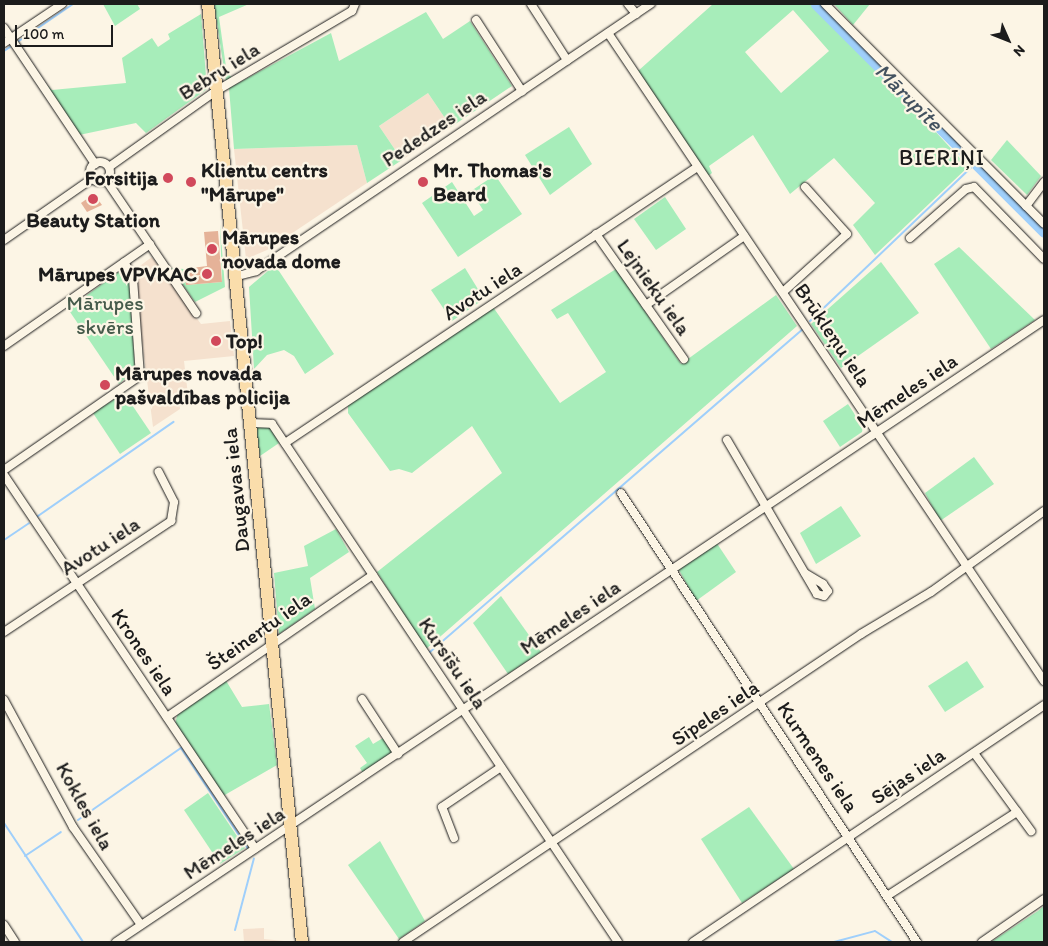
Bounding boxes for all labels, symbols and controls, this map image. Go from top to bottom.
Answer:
scale bar [18,15,115,47]
north arrow [983,15,1033,65]
text: 100 m [23,25,64,43]
street label: Bebru iela [174,36,264,106]
text: N [1010,41,1029,60]
water label: Mārupīte [870,58,948,136]
street label: Pededzes iela [377,84,491,172]
district label: BIERIŅI [898,145,986,171]
place label: Klientu centrs "Mārupe" [201,157,328,207]
place label: Mr. Thomas's Beard [433,157,552,207]
place label: Forsitija [85,165,158,191]
marker: Forsitija [162,172,174,184]
marker: Klientu centrs "Mārupe" [185,176,197,188]
marker: Mr. Thomas's Beard [417,176,429,188]
marker: Beauty Station [87,193,99,205]
place label: Beauty Station [26,207,160,233]
place label: Mārupes novada dome [222,224,341,274]
street label: Lejnieku iela [612,234,696,340]
marker: Mārupes novada dome [206,243,218,255]
street label: Avotu iela [438,256,526,326]
place label: Mārupes VPVKAC [38,261,197,287]
marker: Mārupes VPVKAC [201,268,213,280]
street label: Brūkleņu iela [789,278,877,392]
park label: Mārupes skvērs [66,290,144,340]
place label: Top! [226,328,263,354]
marker: Top! [210,335,222,347]
street label: Mēmeles iela [852,348,962,434]
place label: Mārupes novada pašvaldības policija [115,360,290,410]
marker: Mārupes novada pašvaldības policija [99,379,111,391]
street label: Daugavas iela [217,427,255,553]
street label: Avotu iela [56,511,144,581]
street label: Mēmeles iela [515,574,625,660]
street label: Šteinertu iela [202,586,316,676]
street label: Krones iela [106,604,182,700]
street label: Kursīšu iela [413,612,493,714]
street label: Sīpeles iela [666,674,764,752]
street label: Kurmenes iela [772,697,864,817]
street label: Sējas iela [866,742,950,810]
street label: Kokles iela [50,757,120,855]
street label: Mēmeles iela [178,801,290,885]

